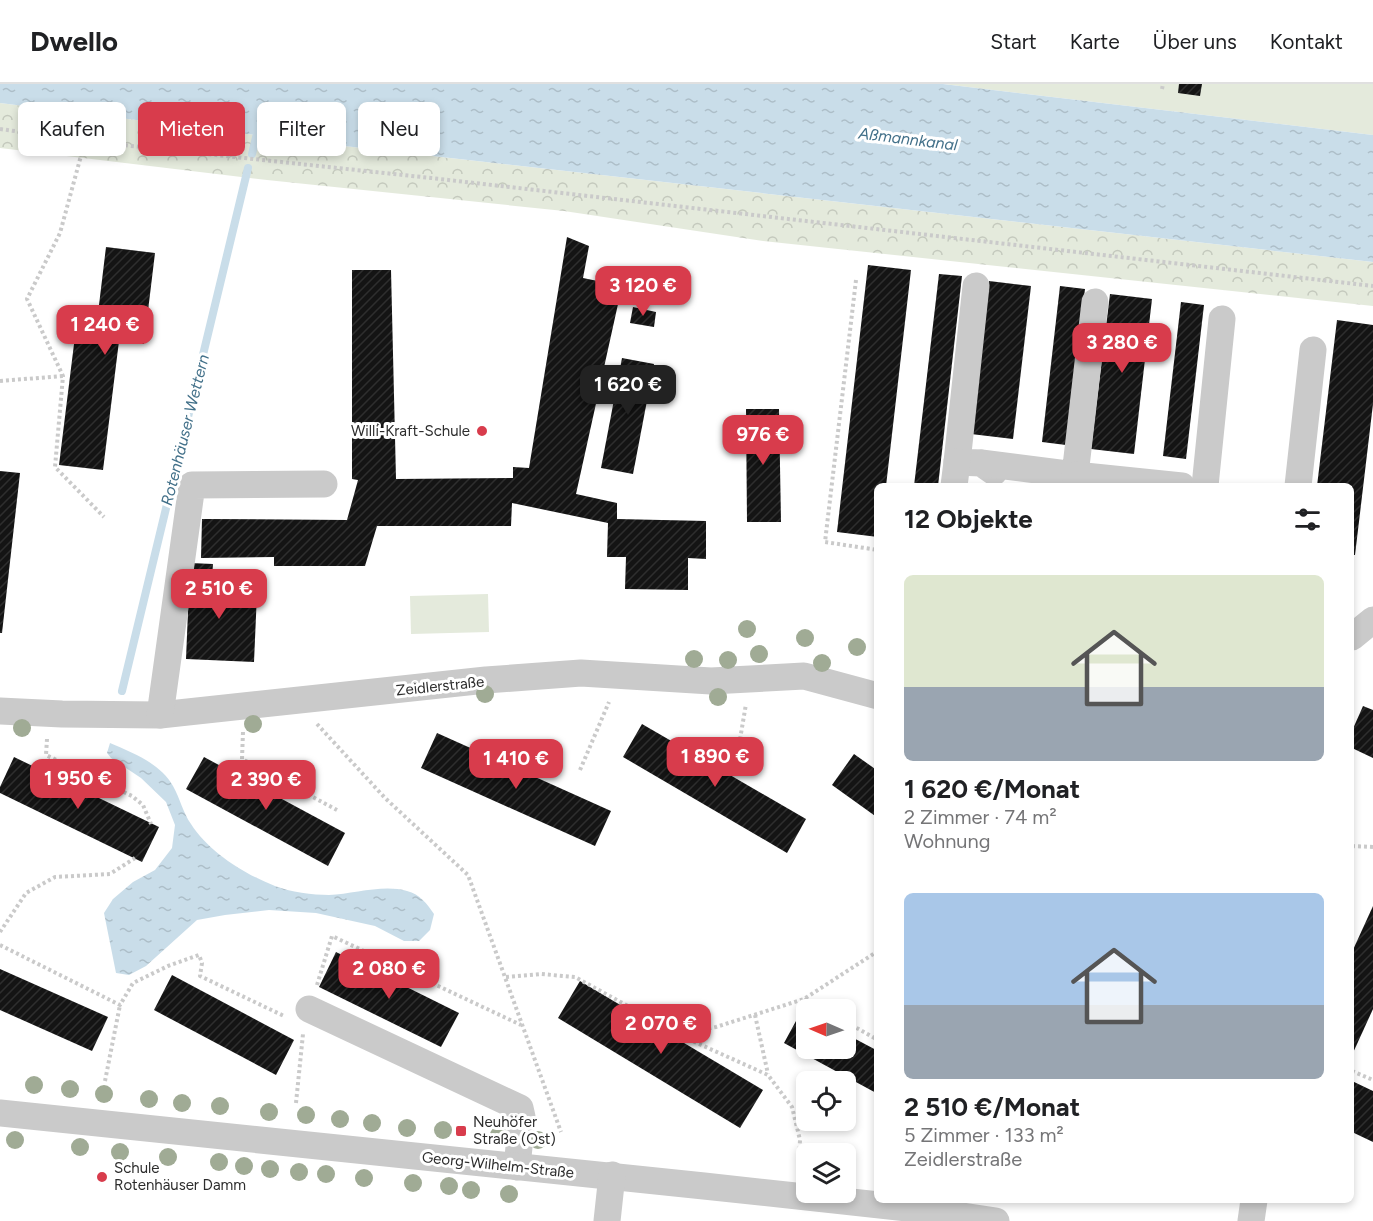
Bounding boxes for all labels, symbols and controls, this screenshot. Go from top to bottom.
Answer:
text: Dwello [30,24,118,58]
text: Start [990,29,1037,54]
text: Karte [1070,29,1120,54]
text: Über uns [1153,29,1237,54]
text: Kontakt [1270,29,1343,54]
chip: Kaufen [18,102,126,156]
chip: Mieten [138,102,245,156]
chip: Filter [257,102,346,156]
chip: Neu [358,102,440,156]
water label: Aßmannkanal [856,123,959,155]
pin: 3 120 € [588,266,698,317]
text: 3 120 € [609,273,677,297]
pin: 1 240 € [50,305,160,356]
text: 1 240 € [70,312,140,336]
pin: 3 280 € [1067,323,1177,374]
text: 3 280 € [1086,330,1158,354]
water label: Rotenhäuser Wettern [157,352,213,507]
pin: 1 620 € [573,365,683,416]
text: 1 620 € [594,372,662,396]
pin: 976 € [721,415,805,466]
place label: Willi-Kraft-Schule [351,422,470,440]
text: 976 € [737,422,789,446]
marker: Willi-Kraft-Schule [475,424,489,438]
text: 12 Objekte [904,503,1033,535]
icon: filters [1291,503,1324,536]
pin: 2 510 € [164,569,274,620]
text: 2 510 € [185,576,253,600]
icon: home [1060,614,1168,722]
street label: Zeidlerstraße [395,672,485,700]
pin: 1 890 € [660,737,770,788]
pin: 1 410 € [461,739,571,790]
text: 1 890 € [681,744,749,768]
text: 1 410 € [483,746,549,770]
pin: 1 950 € [23,759,133,810]
pin: 2 390 € [211,760,321,811]
text: 1 950 € [44,766,112,790]
text: 2 390 € [231,767,301,791]
text: 1 620 €/Monat [904,773,1080,805]
text: 2 Zimmer · 74 m² [904,805,1057,829]
text: Wohnung [904,829,990,853]
icon: home [1060,932,1168,1040]
pin: 2 080 € [334,949,444,1000]
text: 2 080 € [352,956,426,980]
north arrow [796,999,856,1059]
map controls [796,999,856,1203]
pin: 2 070 € [606,1004,716,1055]
text: 2 070 € [625,1011,697,1035]
button: locate [796,1071,856,1131]
text: 2 510 €/Monat [904,1091,1080,1123]
place label: Neuhöfer Straße (Ost) [473,1113,556,1148]
text: 5 Zimmer · 133 m² [904,1123,1064,1147]
marker: Neuhöfer Straße (Ost) [454,1124,468,1138]
button: layers [796,1143,856,1203]
text: Zeidlerstraße [904,1147,1022,1171]
street label: Georg-Wilhelm-Straße [421,1148,575,1182]
place label: Schule Rotenhäuser Damm [114,1159,246,1194]
marker: Schule Rotenhäuser Damm [95,1170,109,1184]

